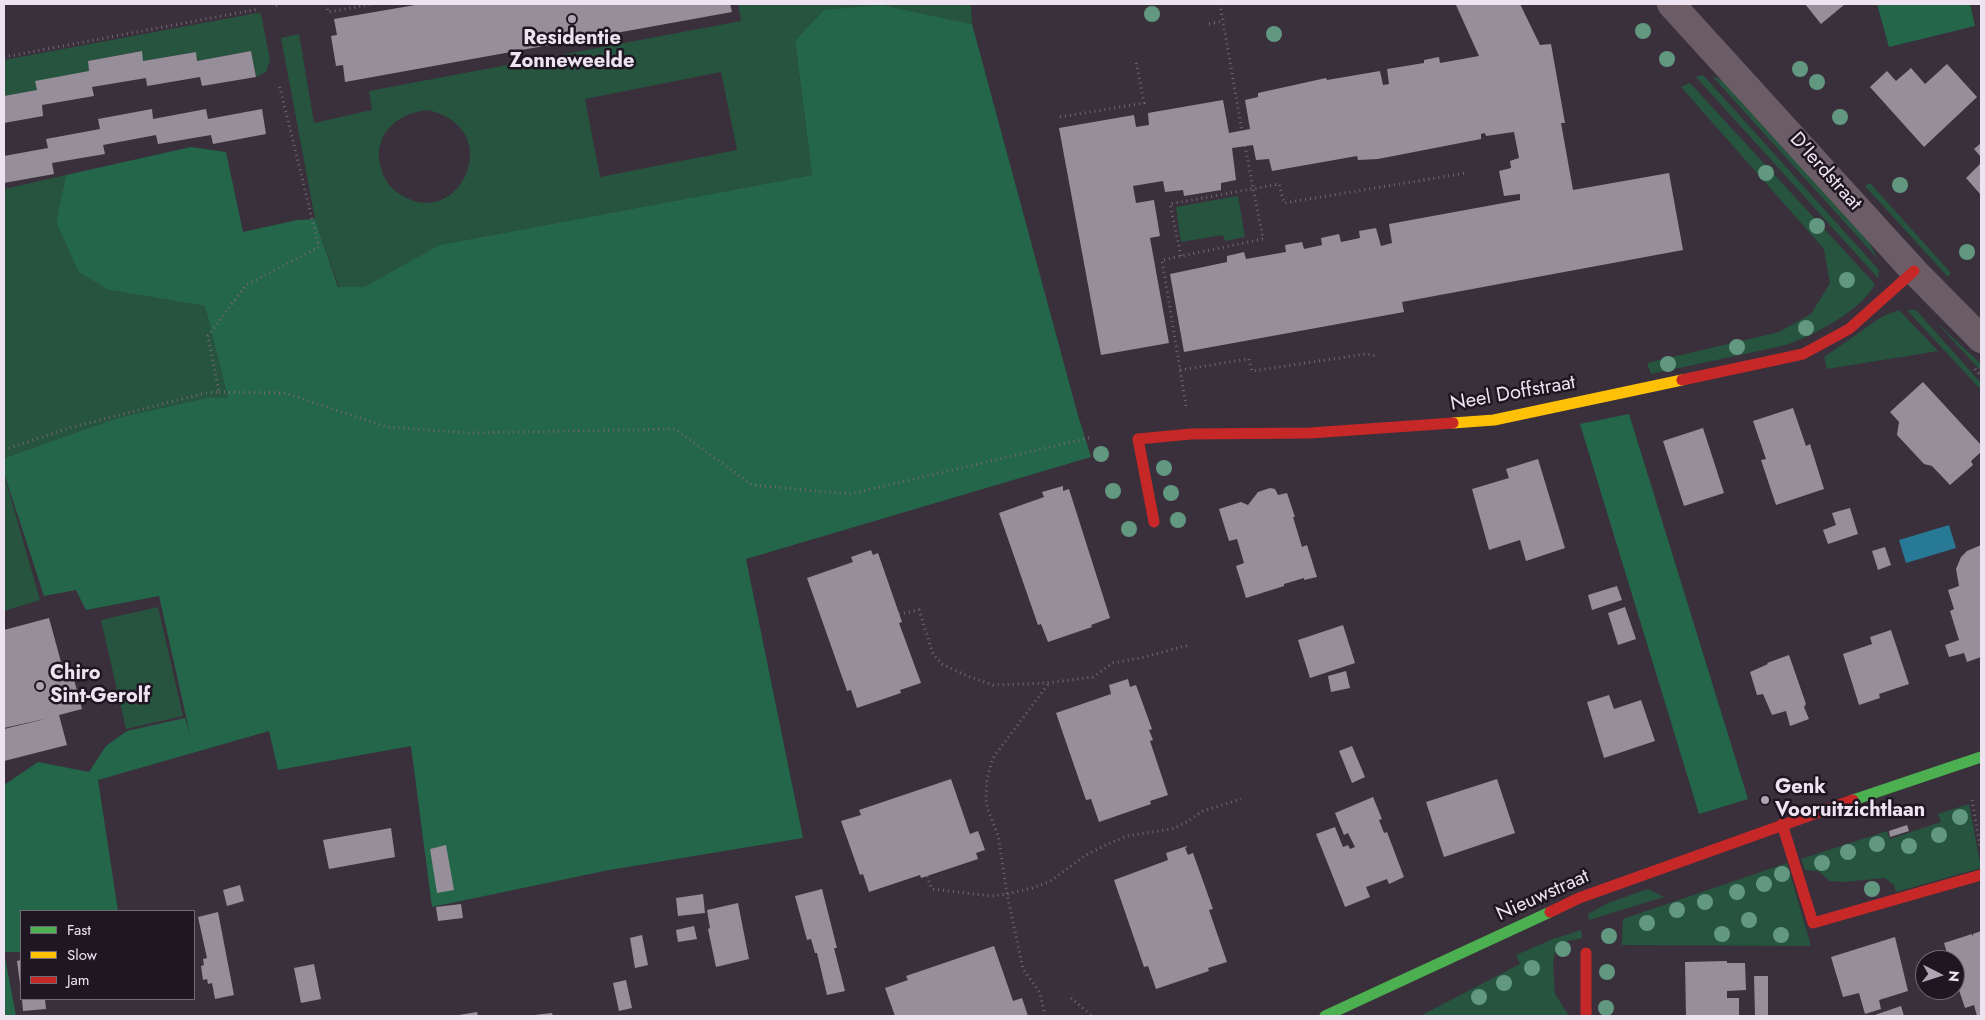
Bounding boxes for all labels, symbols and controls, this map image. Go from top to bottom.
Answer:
marker: Residentie Zonneweelde [566,13,578,25]
place label: Residentie Zonneweelde [510,27,634,74]
street label: D'Ierdstraat [1784,128,1866,216]
street label: Neel Doffstraat [1449,371,1577,417]
place label: Chiro Sint-Gerolf [50,662,150,709]
marker: Chiro Sint-Gerolf [34,680,46,692]
place label: Genk Vooruitzichtlaan [1775,776,1925,823]
marker: Genk Vooruitzichtlaan [1759,794,1771,806]
street label: Nieuwstraat [1493,865,1593,927]
legend [20,910,195,1000]
text: Fast [67,919,91,941]
text: Slow [67,944,97,966]
north arrow [1915,950,1965,1000]
text: Jam [67,969,90,991]
text: N [1944,970,1964,983]

